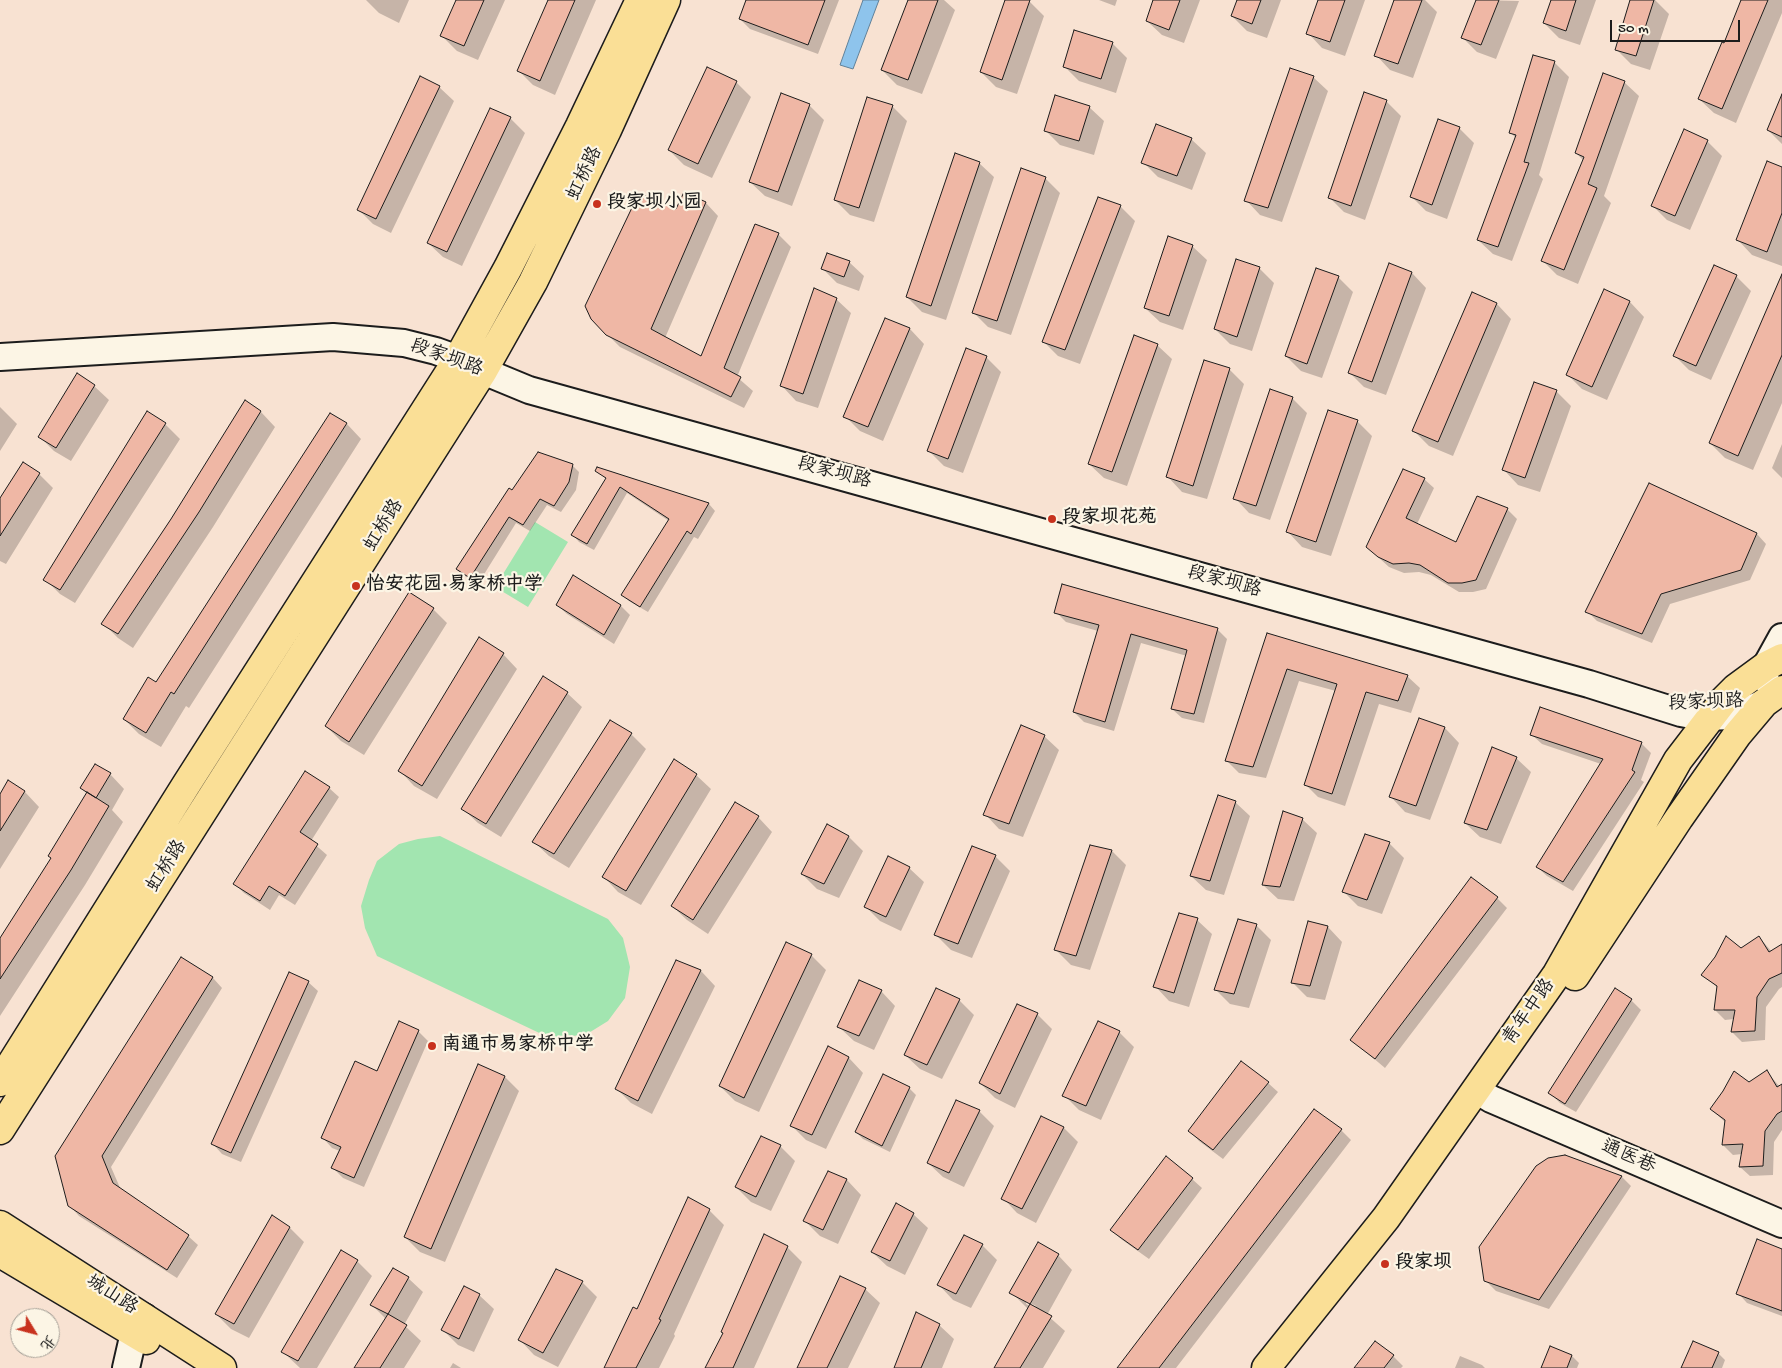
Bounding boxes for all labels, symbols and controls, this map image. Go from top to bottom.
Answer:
scale bar [1612,10,1742,42]
text: 50 m [1618,20,1649,38]
street label: 虹桥路 [563,143,609,205]
place label: 段家坝小园 [607,193,702,215]
marker: 段家坝小园 [591,198,603,210]
street label: 段家坝路 [406,335,486,383]
street label: 段家坝路 [794,453,874,495]
street label: 虹桥路 [360,496,410,556]
place label: 段家坝花苑 [1062,508,1157,530]
marker: 段家坝花苑 [1046,513,1058,525]
street label: 段家坝路 [1184,562,1264,604]
place label: 怡安花园·易家桥中学 [366,575,543,597]
marker: 怡安花园·易家桥中学 [350,580,362,592]
street label: 段家坝路 [1668,691,1744,717]
street label: 虹桥路 [143,837,193,897]
street label: 青年中路 [1499,975,1561,1051]
place label: 南通市易家桥中学 [442,1035,594,1057]
marker: 南通市易家桥中学 [426,1040,438,1052]
street label: 通医巷 [1597,1136,1659,1180]
place label: 段家坝 [1395,1253,1452,1275]
marker: 段家坝 [1379,1258,1391,1270]
street label: 城山路 [81,1271,141,1321]
north arrow [10,1308,60,1358]
text: 北 [36,1331,58,1352]

